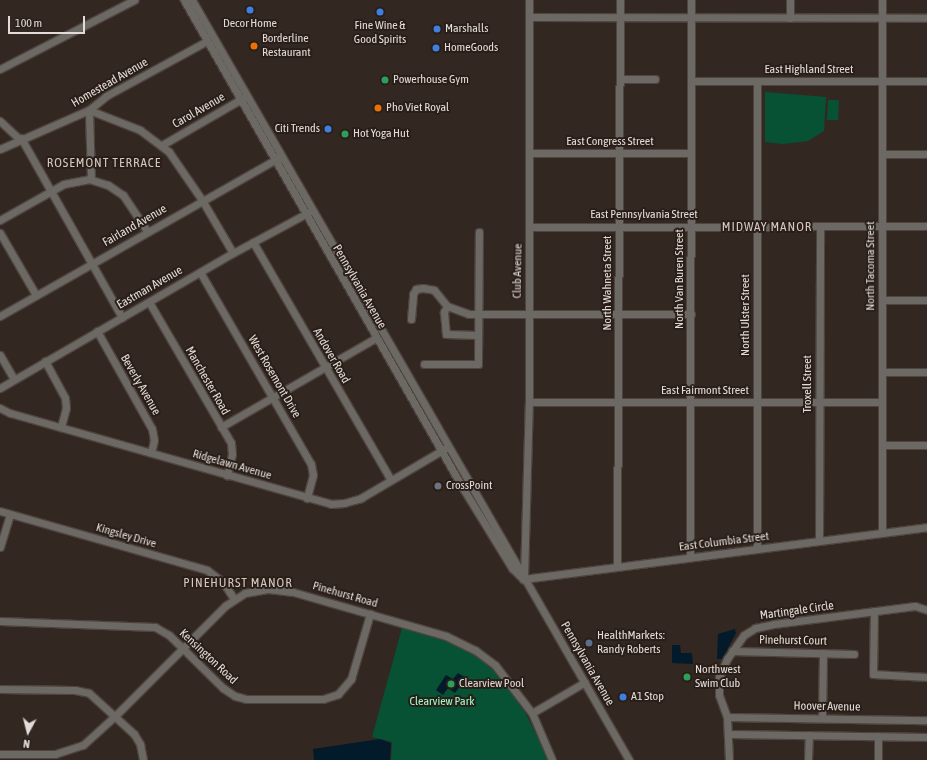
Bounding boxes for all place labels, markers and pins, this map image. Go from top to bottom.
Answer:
marker: Decor Home [245,5,255,15]
marker: Fine Wine & Good Spirits [375,7,385,17]
place label: Decor Home [223,17,277,31]
place label: Fine Wine & Good Spirits [354,19,406,47]
place label: Marshalls [445,22,488,36]
marker: Marshalls [432,24,442,34]
place label: Borderline Restaurant [262,32,311,60]
marker: Borderline Restaurant [249,41,259,51]
place label: HomeGoods [444,41,498,55]
marker: HomeGoods [431,43,441,53]
place label: Powerhouse Gym [393,73,469,87]
marker: Powerhouse Gym [380,75,390,85]
place label: Pho Viet Royal [386,101,449,115]
marker: Pho Viet Royal [373,103,383,113]
place label: Citi Trends [275,122,320,136]
marker: Citi Trends [323,124,333,134]
place label: Hot Yoga Hut [353,127,409,141]
marker: Hot Yoga Hut [340,129,350,139]
place label: CrossPoint [446,479,492,493]
marker: CrossPoint [433,481,443,491]
place label: HealthMarkets: Randy Roberts [597,629,665,657]
marker: HealthMarkets: Randy Roberts [584,638,594,648]
place label: Northwest Swim Club [695,663,741,691]
marker: Northwest Swim Club [682,672,692,682]
place label: Clearview Pool [459,677,524,691]
marker: Clearview Pool [446,679,456,689]
place label: A1 Stop [631,690,664,704]
marker: A1 Stop [618,692,628,702]

